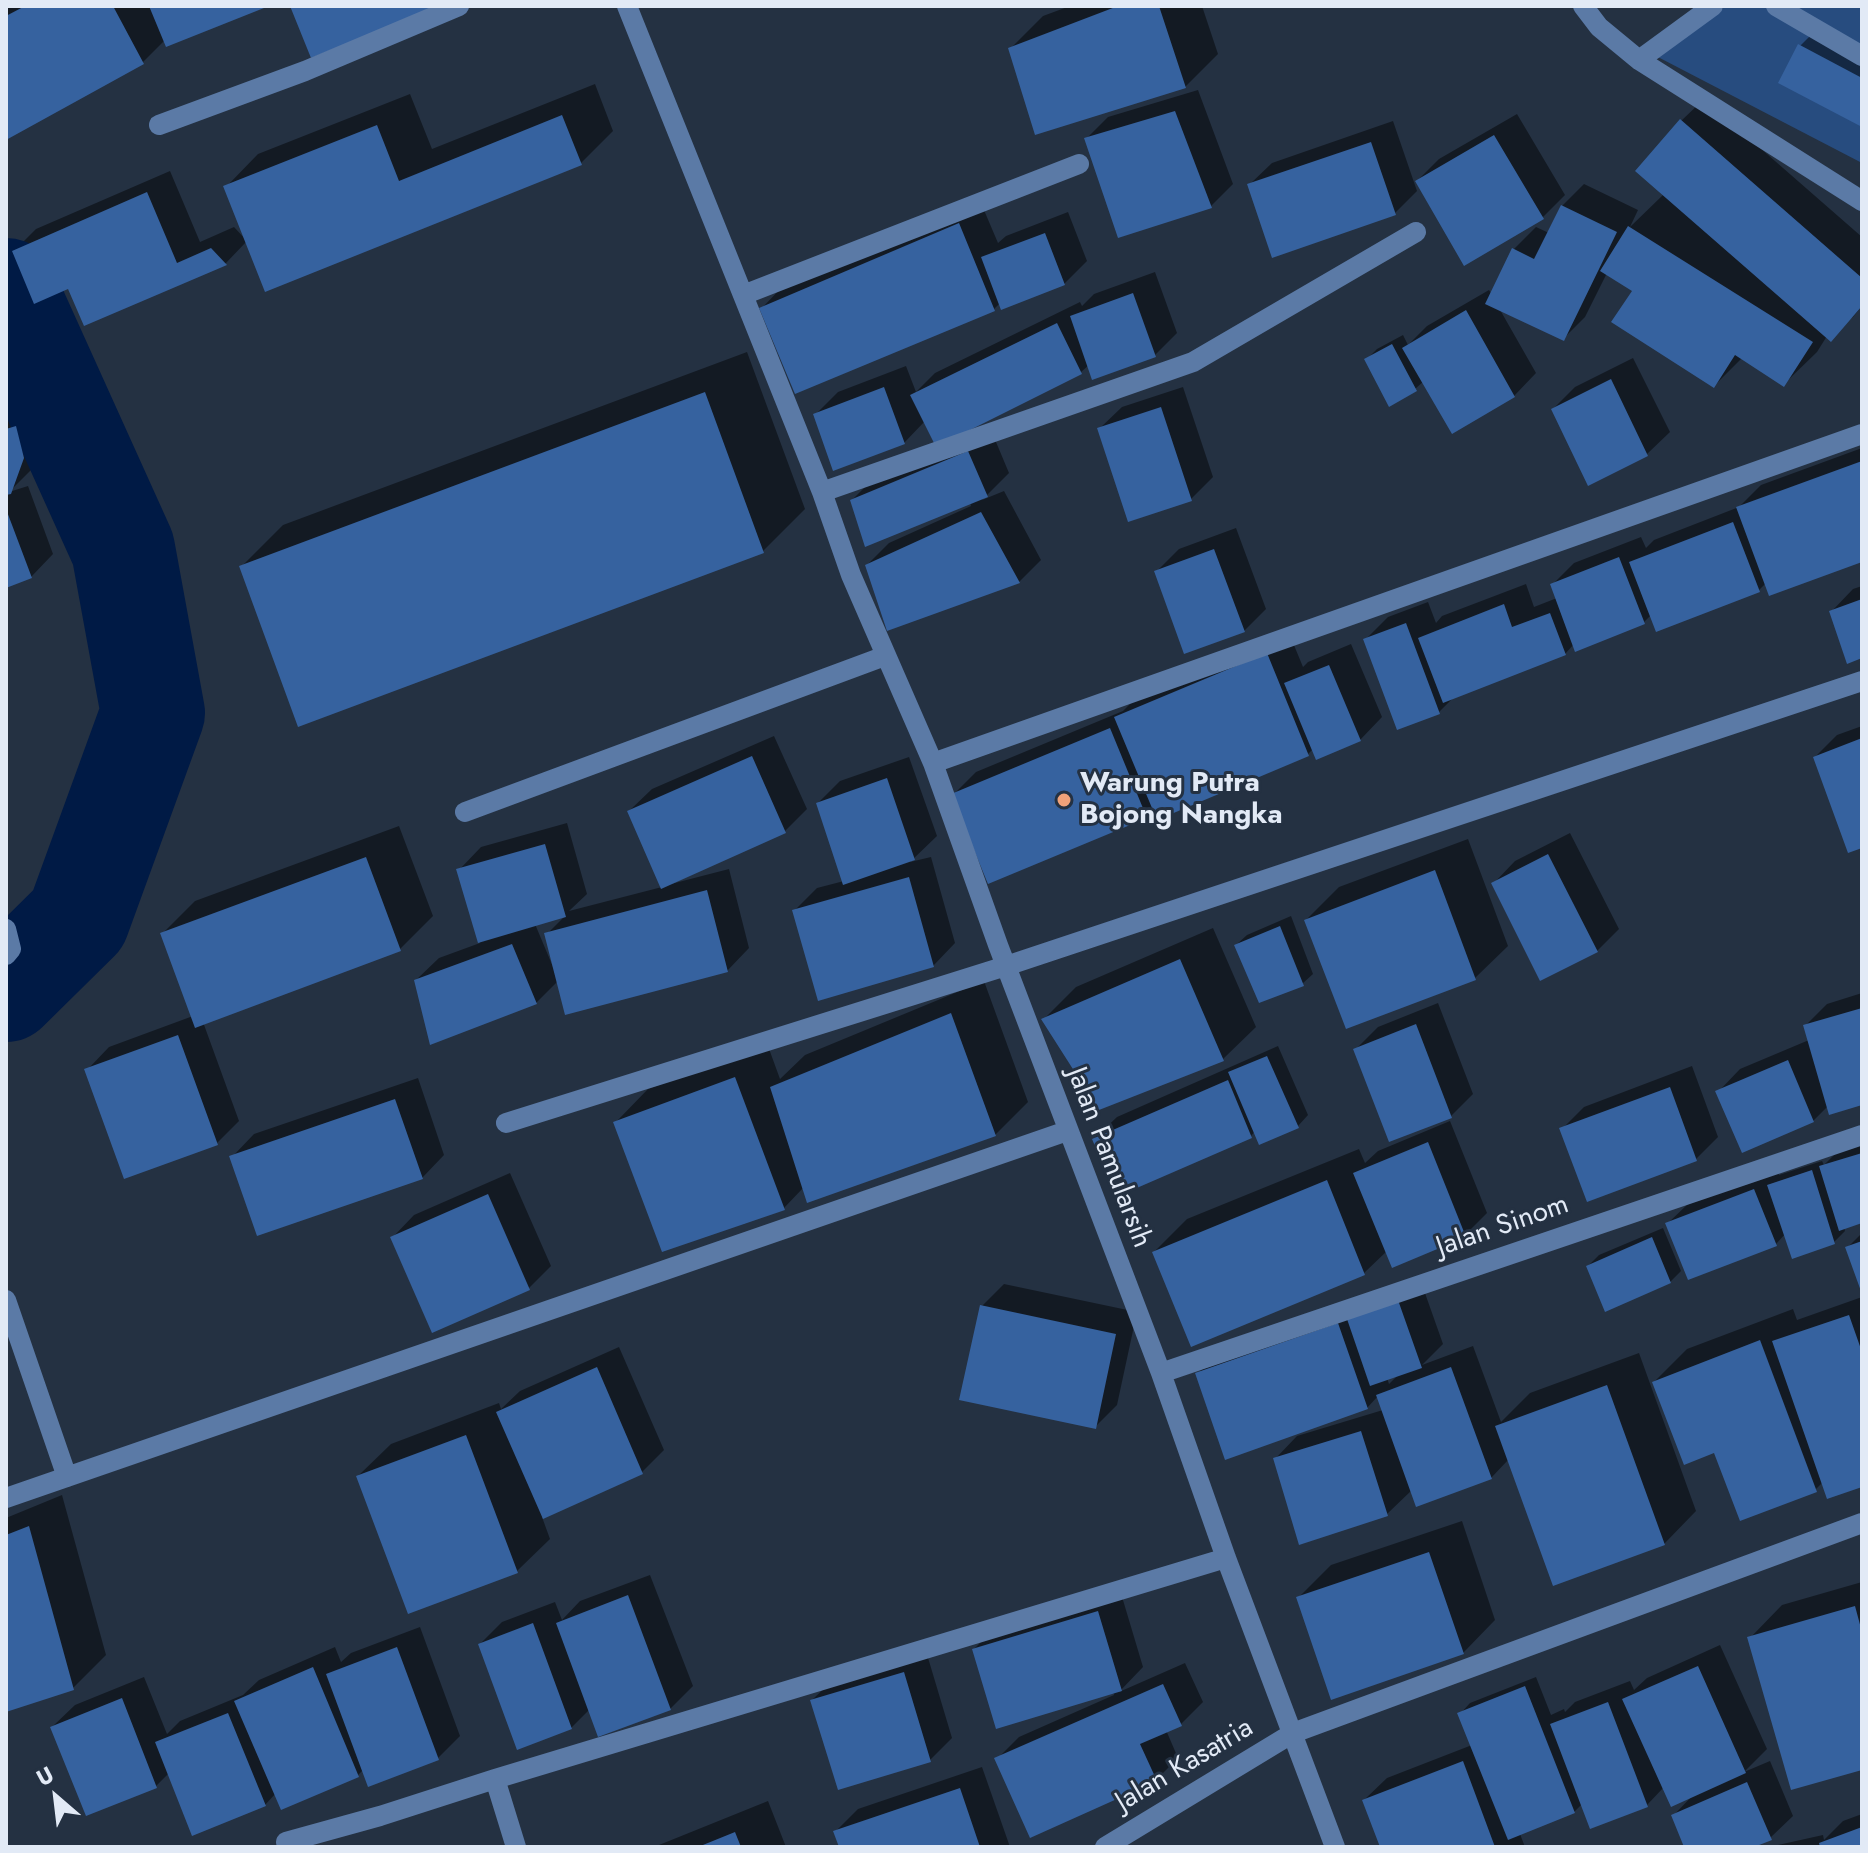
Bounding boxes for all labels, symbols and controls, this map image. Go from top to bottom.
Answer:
place label: Warung Putra Bojong Nangka [1080,767,1283,833]
marker: Warung Putra Bojong Nangka [1055,791,1073,809]
street label: Jalan Pamularsih [1058,1063,1158,1253]
street label: Jalan Sinom [1432,1189,1574,1265]
street label: Jalan Kasatria [1110,1712,1260,1820]
north arrow [16,1757,96,1837]
text: U [30,1758,59,1794]

